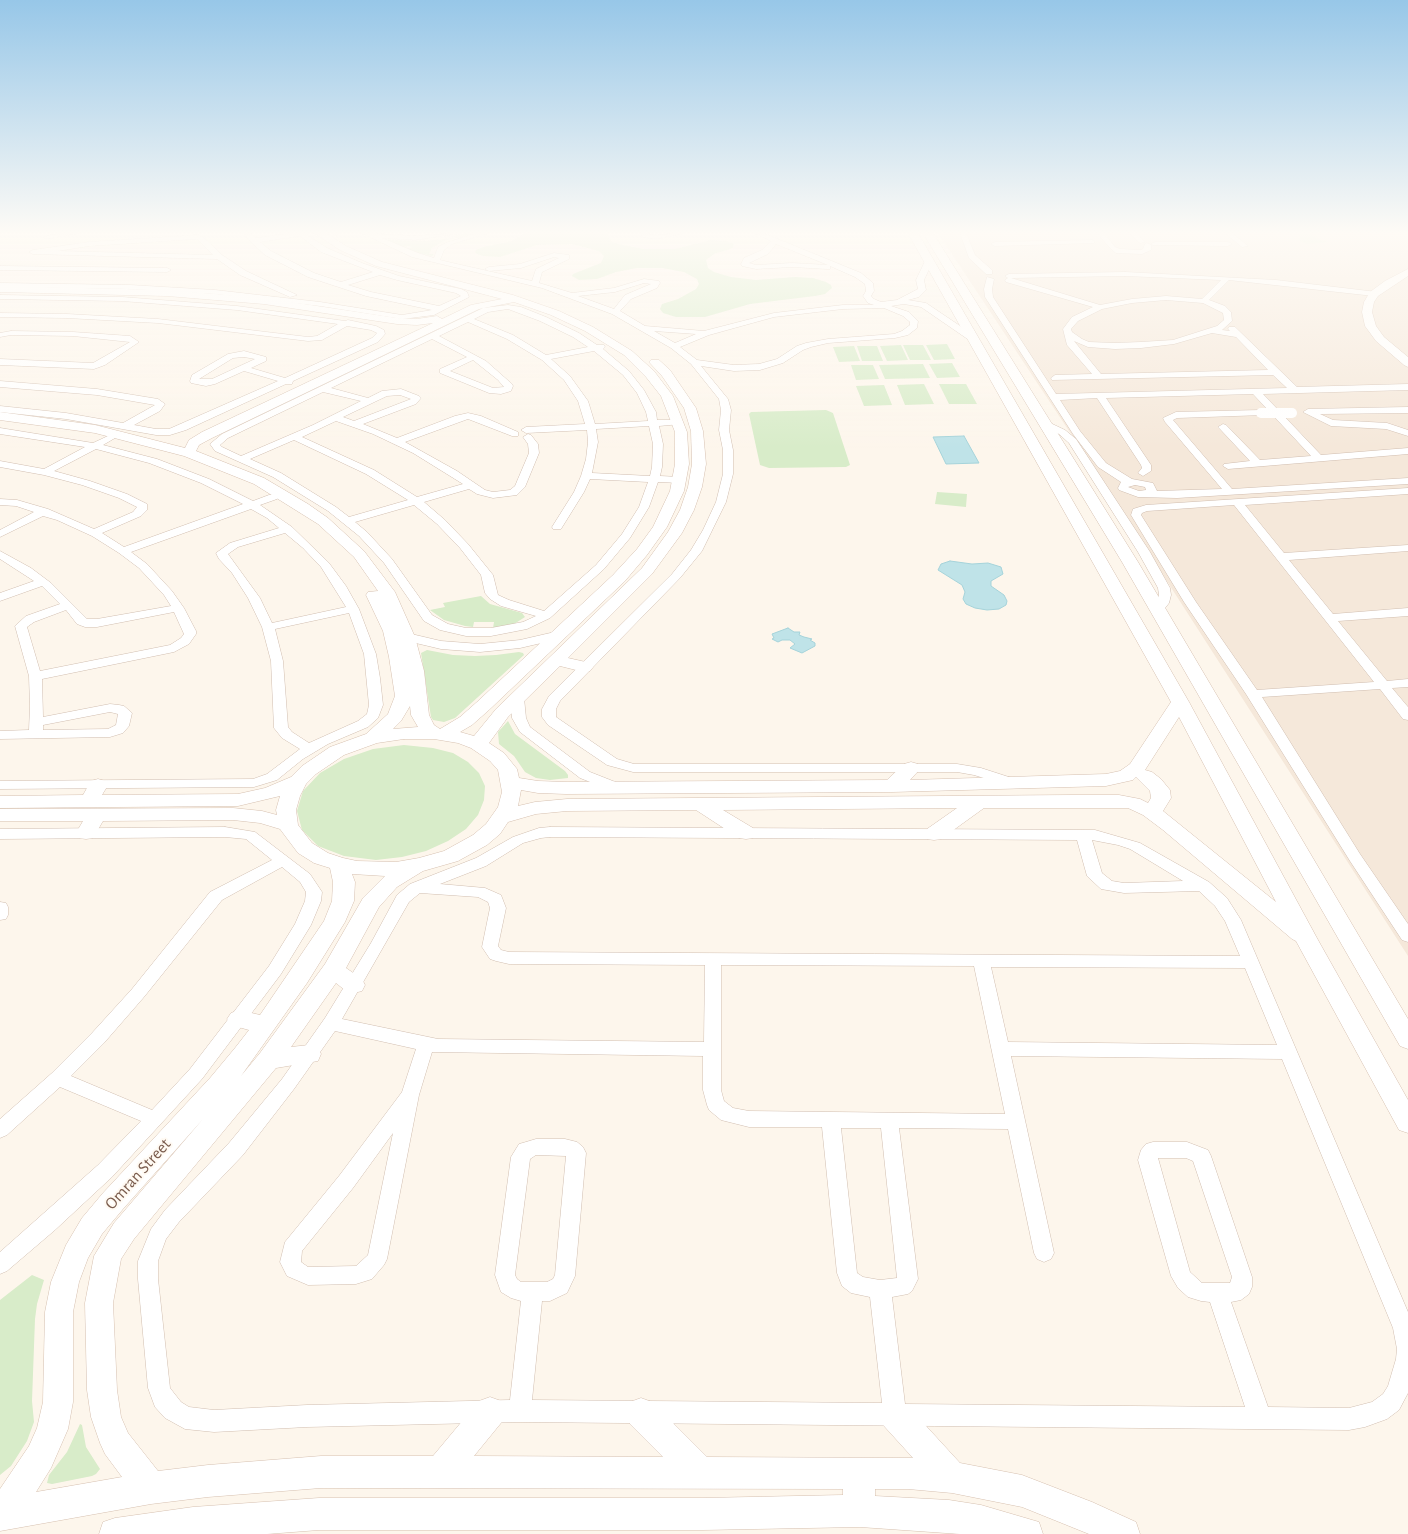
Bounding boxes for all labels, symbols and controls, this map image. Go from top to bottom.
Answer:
street label: Omran Street [101,1134,175,1214]

